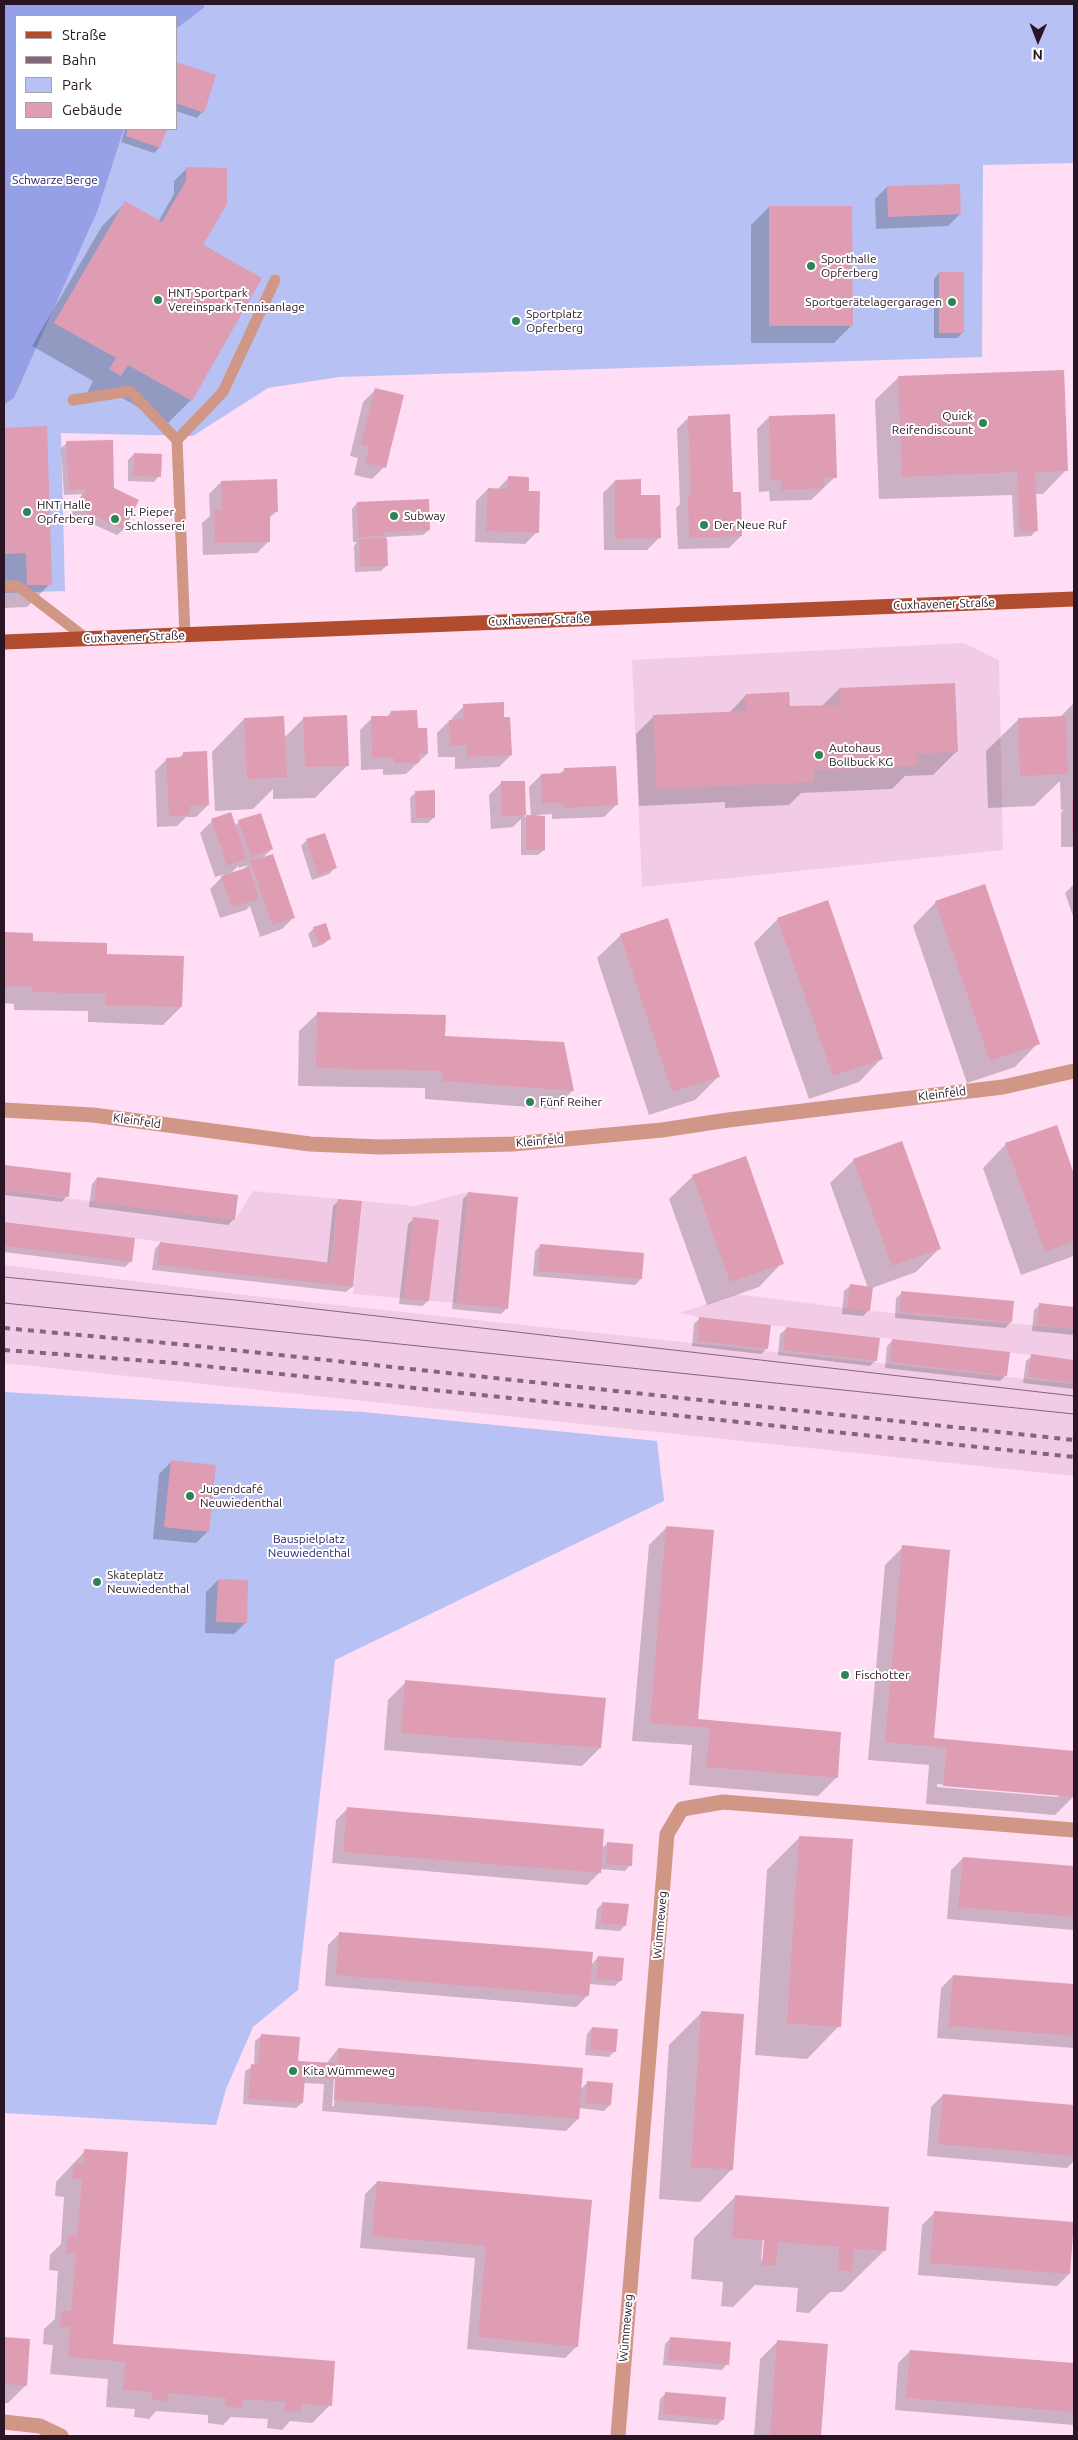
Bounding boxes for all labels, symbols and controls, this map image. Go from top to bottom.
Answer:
legend [15,15,178,130]
north arrow [1013,15,1063,65]
text: Straße [62,26,106,43]
text: N [1032,47,1043,63]
text: Bahn [62,51,96,68]
text: Park [62,76,92,93]
text: Gebäude [62,101,122,118]
park label: Schwarze Berge [12,173,98,187]
place label: Sporthalle Opferberg [821,252,878,280]
marker: Sporthalle Opferberg [805,260,817,272]
place label: HNT Sportpark Vereinspark Tennisanlage [168,286,305,314]
marker: HNT Sportpark Vereinspark Tennisanlage [152,294,164,306]
place label: Sportgerätelagergaragen [805,295,942,309]
marker: Sportgerätelagergaragen [946,296,958,308]
place label: Sportplatz Opferberg [526,307,583,335]
marker: Sportplatz Opferberg [510,315,522,327]
place label: Quick Reifendiscount [892,409,973,437]
marker: Quick Reifendiscount [977,417,989,429]
place label: HNT Halle Opferberg [37,498,94,526]
place label: H. Pieper Schlosserei [125,505,185,533]
marker: HNT Halle Opferberg [21,506,33,518]
place label: Subway [404,509,445,523]
marker: Subway [388,510,400,522]
marker: H. Pieper Schlosserei [109,513,121,525]
place label: Der Neue Ruf [714,518,787,532]
marker: Der Neue Ruf [698,519,710,531]
street label: Cuxhavener Straße [893,595,995,613]
street label: Cuxhavener Straße [488,611,590,629]
street label: Cuxhavener Straße [83,628,185,646]
place label: Autohaus Bollbuck KG [829,741,893,769]
marker: Autohaus Bollbuck KG [813,749,825,761]
street label: Kleinfeld [917,1084,967,1104]
place label: Fünf Reiher [540,1095,602,1109]
marker: Fünf Reiher [524,1096,536,1108]
street label: Kleinfeld [112,1111,162,1131]
street label: Kleinfeld [515,1132,565,1150]
place label: Jugendcafé Neuwiedenthal [200,1482,282,1510]
marker: Jugendcafé Neuwiedenthal [184,1490,196,1502]
park label: Bauspielplatz Neuwiedenthal [268,1532,350,1560]
place label: Skateplatz Neuwiedenthal [107,1568,189,1596]
marker: Skateplatz Neuwiedenthal [91,1576,103,1588]
place label: Fischotter [855,1668,909,1682]
marker: Fischotter [839,1669,851,1681]
street label: Wümmeweg [650,1891,670,1959]
place label: Kita Wümmeweg [303,2064,395,2078]
marker: Kita Wümmeweg [287,2065,299,2077]
street label: Wümmeweg [616,2294,636,2362]

